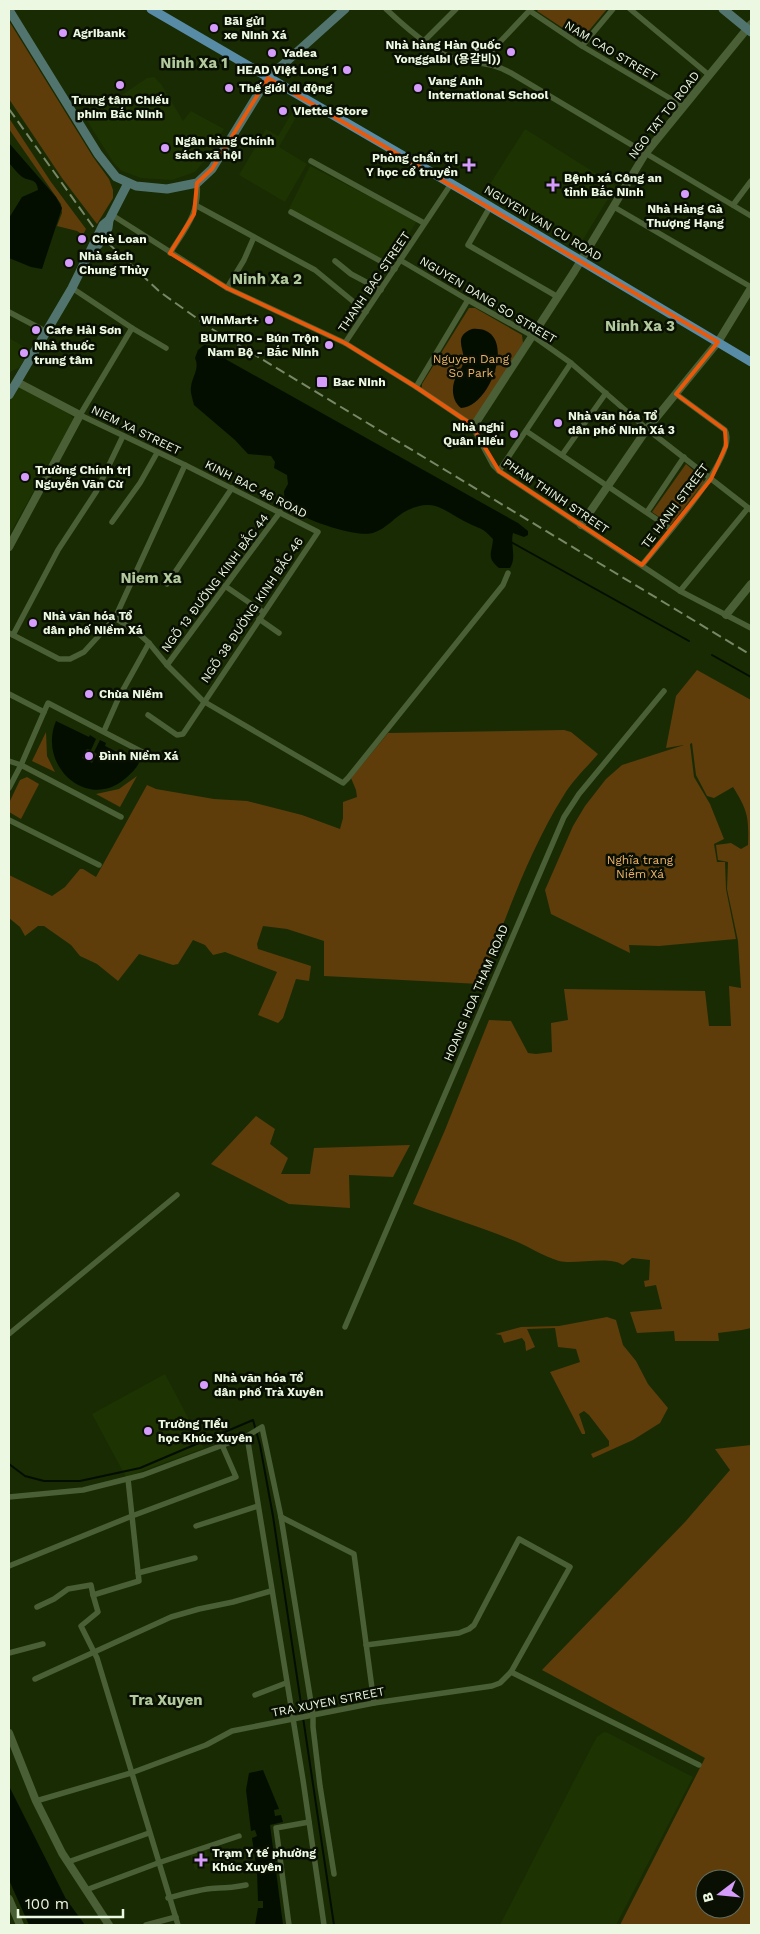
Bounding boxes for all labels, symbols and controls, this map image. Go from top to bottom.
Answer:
place label: Bãi gửi xe Ninh Xá [224,14,287,42]
street label: NAM CAO STREET [562,18,660,84]
marker: Bãi gửi xe Ninh Xá [208,22,220,34]
place label: Agribank [73,26,126,40]
marker: Agribank [57,27,69,39]
place label: Nhà hàng Hàn Quốc Yonggalbi (용갈비)) [385,38,501,66]
place label: Yadea [282,46,317,60]
marker: Nhà hàng Hàn Quốc Yonggalbi (용갈비)) [505,46,517,58]
marker: Yadea [266,47,278,59]
district label: Ninh Xa 1 [160,54,228,72]
place label: HEAD Việt Long 1 [236,63,337,77]
marker: HEAD Việt Long 1 [341,64,353,76]
street label: NGO TAT TO ROAD [625,68,703,162]
place label: Vang Anh International School [428,74,549,102]
marker: Trung tâm Chiếu phim Bắc Ninh [114,79,126,91]
place label: Thế giới di động [239,81,332,95]
marker: Thế giới di động [223,82,235,94]
marker: Vang Anh International School [412,82,424,94]
place label: Trung tâm Chiếu phim Bắc Ninh [71,93,169,121]
place label: Viettel Store [293,104,368,118]
marker: Viettel Store [277,105,289,117]
place label: Ngân hàng Chính sách xã hội [175,134,274,162]
marker: Ngân hàng Chính sách xã hội [159,142,171,154]
place label: Phòng chẩn trị Y học cổ truyền [366,151,458,179]
marker: Phòng chẩn trị Y học cổ truyền [462,158,476,172]
place label: Bệnh xá Công an tỉnh Bắc Ninh [564,171,662,199]
marker: Bệnh xá Công an tỉnh Bắc Ninh [546,178,560,192]
street label: NGUYEN VAN CU ROAD [482,182,604,264]
marker: Nhà Hàng Gà Thượng Hạng [679,188,691,200]
place label: Nhà Hàng Gà Thượng Hạng [646,202,724,230]
street label: THANH BAC STREET [335,229,413,335]
place label: Chè Loan [92,232,147,246]
marker: Chè Loan [76,233,88,245]
place label: Nhà sách Chung Thủy [79,249,149,277]
street label: NGUYEN DANG SO STREET [417,254,559,346]
marker: Nhà sách Chung Thủy [63,257,75,269]
district label: Ninh Xa 2 [232,270,302,288]
place label: WinMart+ [201,313,259,327]
marker: WinMart+ [263,314,275,326]
district label: Ninh Xa 3 [605,317,675,335]
place label: Cafe Hải Sơn [46,323,122,337]
marker: Cafe Hải Sơn [30,324,42,336]
place label: BUMTRO - Bún Trộn Nam Bộ - Bắc Ninh [200,331,319,359]
place label: Nhà thuốc trung tâm [34,339,95,367]
marker: BUMTRO - Bún Trộn Nam Bộ - Bắc Ninh [323,339,335,351]
marker: Nhà thuốc trung tâm [18,347,30,359]
park label: Nguyen Dang So Park [433,352,510,380]
marker: Bac Ninh [315,375,329,389]
place label: Bac Ninh [333,375,386,389]
street label: NIEM XA STREET [89,402,183,458]
place label: Nhà văn hóa Tổ dân phố Ninh Xá 3 [568,409,675,437]
marker: Nhà văn hóa Tổ dân phố Ninh Xá 3 [552,417,564,429]
place label: Nhà nghỉ Quân Hiếu [443,420,505,448]
marker: Nhà nghỉ Quân Hiếu [508,428,520,440]
street label: PHAM THINH STREET [500,455,612,537]
street label: KINH BAC 46 ROAD [203,457,309,521]
street label: TE HANH STREET [639,461,711,551]
place label: Trường Chính trị Nguyễn Văn Cừ [35,463,131,491]
marker: Trường Chính trị Nguyễn Văn Cừ [19,471,31,483]
street label: NGÕ 13 ĐƯỜNG KINH BẮC 44 [158,511,272,655]
street label: NGÕ 38 ĐƯỜNG KINH BẮC 46 [197,534,306,685]
district label: Niem Xa [120,569,182,587]
place label: Nhà văn hóa Tổ dân phố Niềm Xá [43,609,143,637]
marker: Nhà văn hóa Tổ dân phố Niềm Xá [27,617,39,629]
place label: Chùa Niềm [99,687,163,701]
marker: Chùa Niềm [83,688,95,700]
place label: Đình Niềm Xá [99,749,179,763]
marker: Đình Niềm Xá [83,750,95,762]
park label: Nghĩa trang Niềm Xá [607,853,674,881]
street label: HOANG HOA THAM ROAD [441,922,511,1064]
place label: Nhà văn hóa Tổ dân phố Trà Xuyên [214,1371,323,1399]
marker: Nhà văn hóa Tổ dân phố Trà Xuyên [198,1379,210,1391]
place label: Trường Tiểu học Khúc Xuyên [158,1417,253,1445]
marker: Trường Tiểu học Khúc Xuyên [142,1425,154,1437]
street label: TRA XUYEN STREET [270,1684,386,1720]
district label: Tra Xuyen [129,1691,203,1709]
place label: Trạm Y tế phường Khúc Xuyên [212,1846,316,1874]
marker: Trạm Y tế phường Khúc Xuyên [194,1853,208,1867]
north arrow [695,1869,745,1919]
scale bar [18,1886,122,1918]
text: B [698,1890,717,1904]
text: 100 m [25,1895,69,1913]

